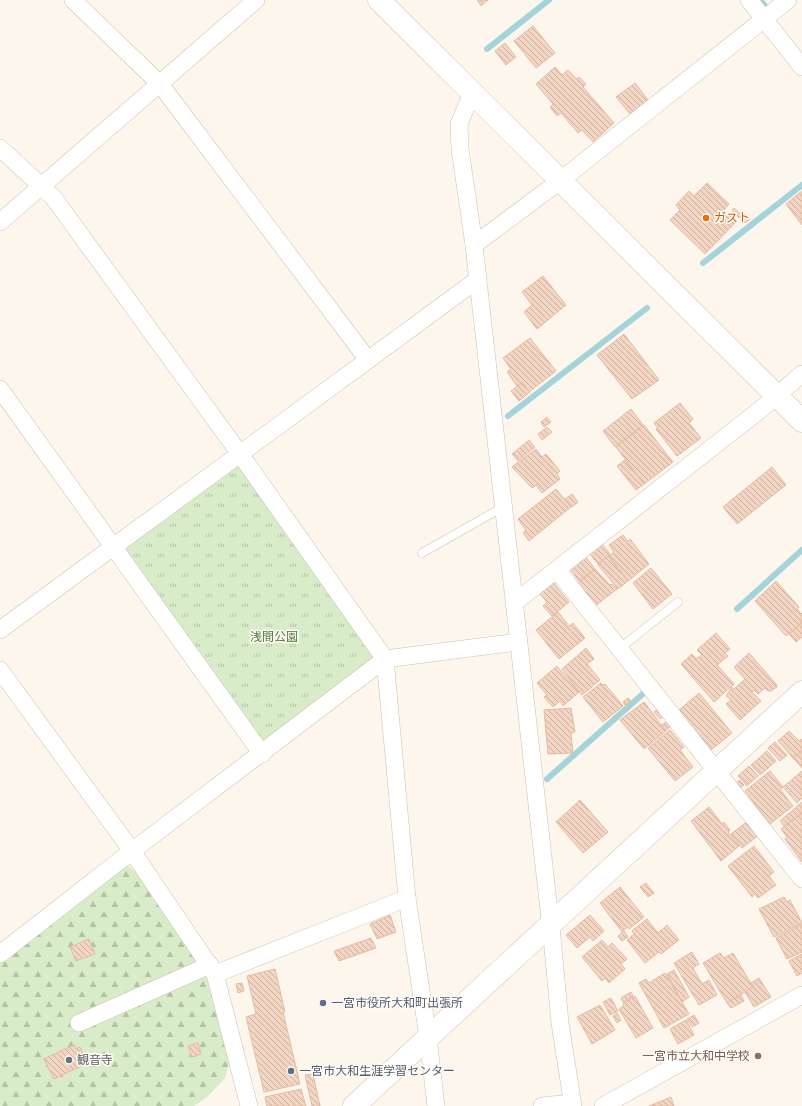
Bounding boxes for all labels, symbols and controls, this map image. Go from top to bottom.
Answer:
place label: ガスト [714,209,750,226]
marker: ガスト [701,213,711,223]
park label: 浅間公園 [250,628,298,645]
place label: 一宮市役所大和町出張所 [331,994,463,1011]
marker: 一宮市役所大和町出張所 [318,998,328,1008]
place label: 一宮市立大和中学校 [642,1047,750,1064]
place label: 観音寺 [77,1051,113,1068]
marker: 一宮市立大和中学校 [753,1051,763,1061]
marker: 観音寺 [64,1055,74,1065]
place label: 一宮市大和生涯学習センター [299,1062,455,1079]
marker: 一宮市大和生涯学習センター [286,1066,296,1076]

